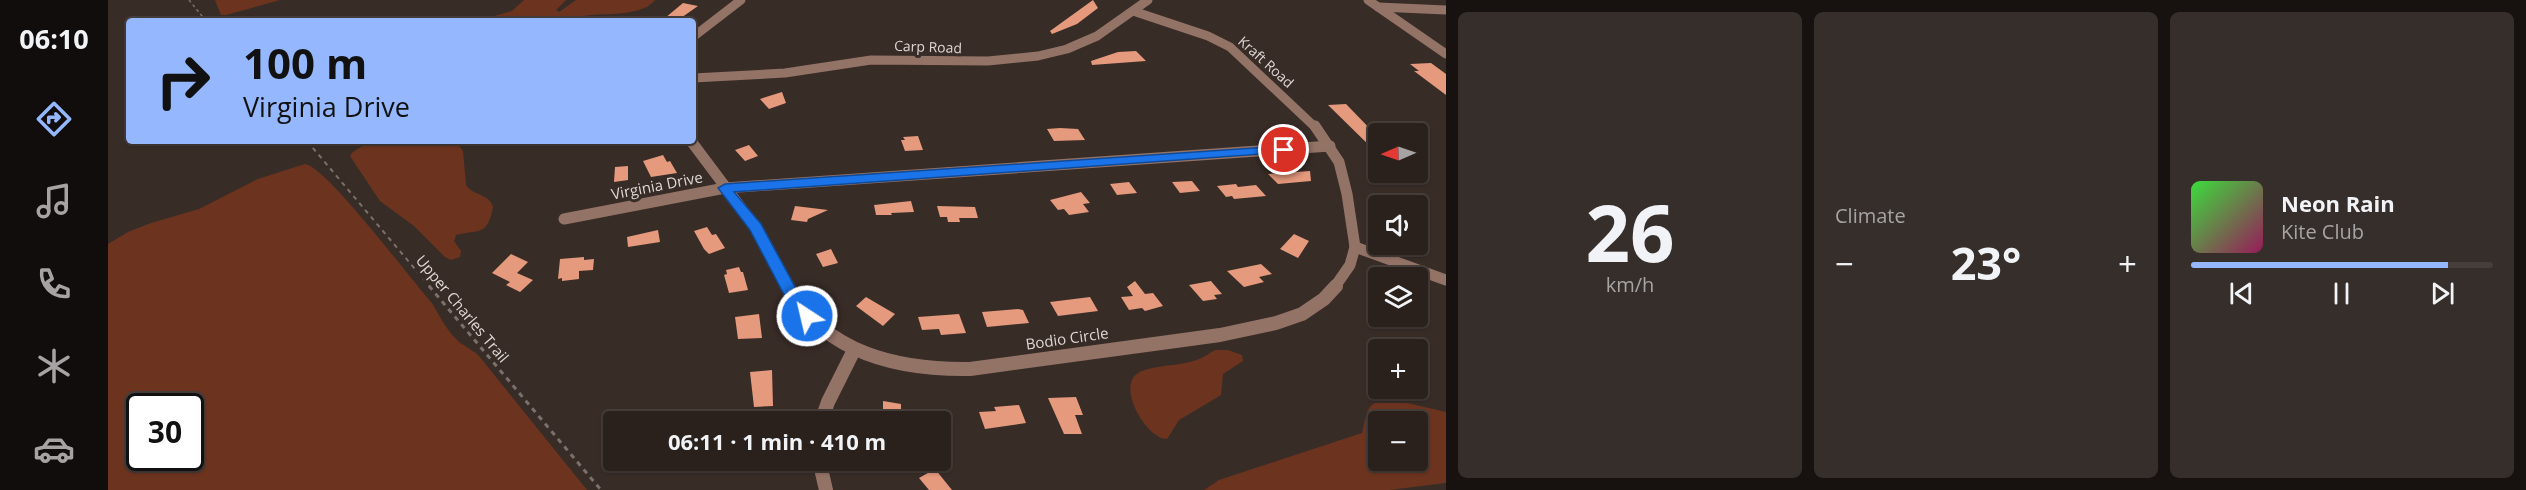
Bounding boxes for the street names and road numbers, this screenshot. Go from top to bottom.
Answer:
street label: Kraft Road [1234,32,1298,92]
street label: Carp Road [894,36,962,57]
street label: Virginia Drive [609,166,704,204]
street label: Upper Charles Trail [412,250,514,366]
street label: Bodio Circle [1024,322,1110,354]

